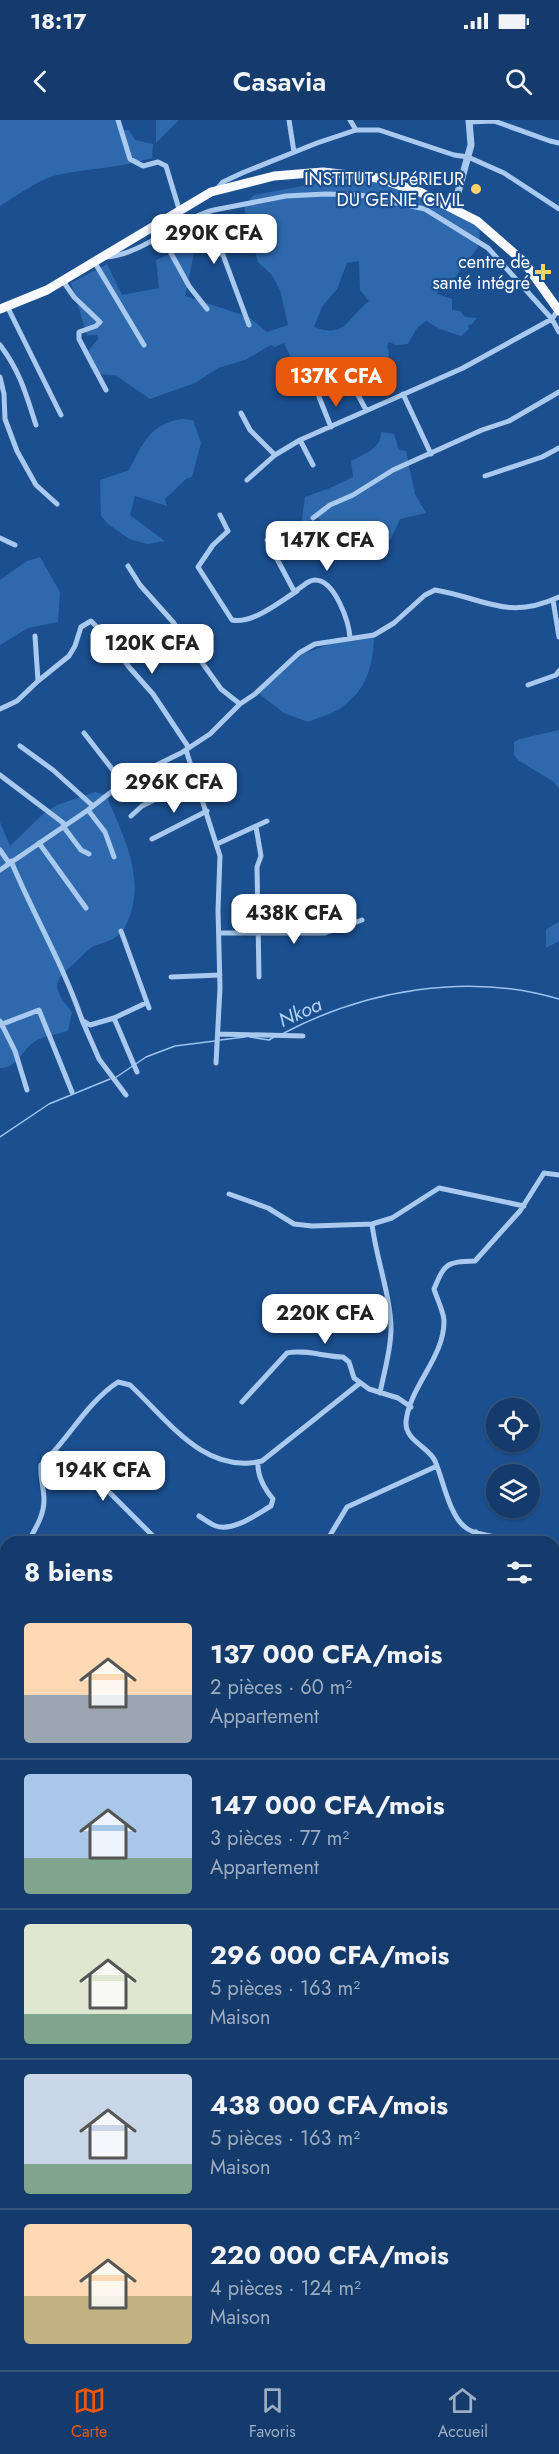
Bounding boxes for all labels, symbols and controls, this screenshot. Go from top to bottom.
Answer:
text: 18:17 [30,5,87,37]
text: Casavia [233,62,326,101]
icon: back [24,65,57,98]
icon: search [502,65,535,98]
place label: INSTITUT SUPéRIEUR DU GENIE CIVIL [304,166,464,213]
marker: INSTITUT SUPéRIEUR DU GENIE CIVIL [469,182,483,196]
pin: 290K CFA [152,214,276,265]
text: 290K CFA [165,219,263,248]
place label: centre de santé intégré [432,249,530,296]
marker: centre de santé intégré [534,263,552,281]
pin: 137K CFA [274,357,398,408]
text: 137K CFA [290,362,382,391]
pin: 147K CFA [265,521,389,572]
text: 147K CFA [280,526,374,555]
pin: 120K CFA [90,624,214,675]
text: 120K CFA [105,629,199,658]
pin: 296K CFA [112,763,236,814]
text: 296K CFA [125,768,223,797]
pin: 438K CFA [232,894,356,945]
text: 438K CFA [245,899,343,928]
water label: Nkoa [274,990,327,1035]
pin: 220K CFA [263,1294,387,1345]
text: 220K CFA [276,1299,374,1328]
map controls [486,1398,540,1518]
button: locate [486,1398,540,1452]
pin: 194K CFA [41,1451,165,1502]
text: 194K CFA [55,1456,151,1485]
button: layers [486,1464,540,1518]
text: 8 biens [24,1553,113,1591]
icon: filters [503,1556,536,1589]
text: 137 000 CFA/mois [210,1635,442,1673]
icon: home [72,1647,144,1719]
text: 2 pièces · 60 m² [210,1673,352,1702]
text: Appartement [210,1702,319,1731]
text: 147 000 CFA/mois [210,1786,445,1824]
icon: home [72,1798,144,1870]
text: 3 pièces · 77 m² [210,1824,349,1853]
text: Appartement [210,1853,319,1882]
text: 296 000 CFA/mois [210,1936,449,1974]
icon: home [72,1948,144,2020]
text: 5 pièces · 163 m² [210,1974,360,2003]
text: Maison [210,2003,271,2032]
text: 438 000 CFA/mois [210,2086,448,2124]
icon: home [72,2098,144,2170]
text: 5 pièces · 163 m² [210,2124,360,2153]
text: Maison [210,2153,271,2182]
text: 220 000 CFA/mois [210,2236,449,2274]
icon: home [72,2248,144,2320]
text: 4 pièces · 124 m² [210,2274,361,2303]
text: Maison [210,2303,271,2332]
tab: Carte [71,2384,107,2443]
tab: Favoris [249,2384,296,2443]
tab: Accueil [438,2384,488,2443]

